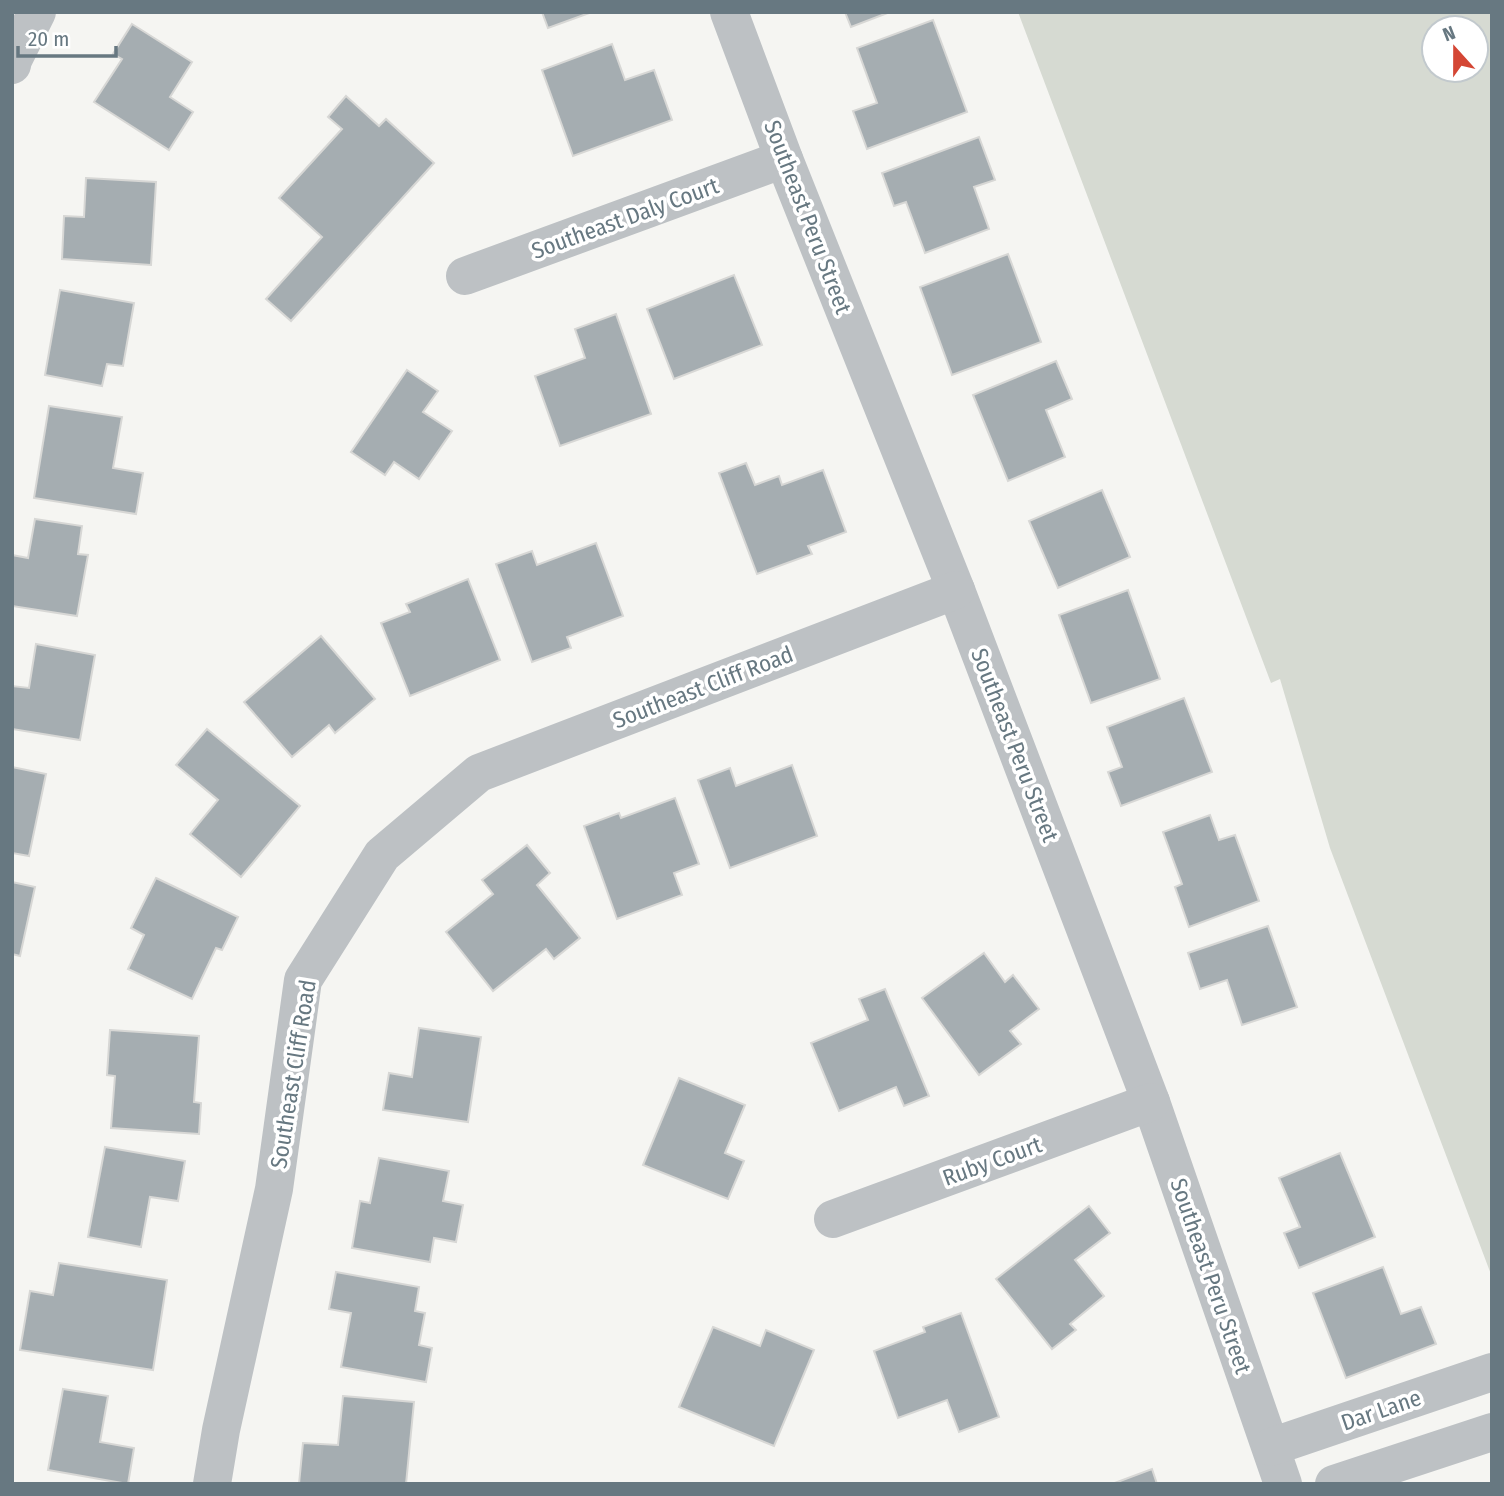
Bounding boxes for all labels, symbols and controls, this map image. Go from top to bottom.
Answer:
scale bar [18,14,116,58]
north arrow [1420,14,1490,84]
text: N [1440,21,1459,46]
text: 20 m [28,26,69,52]
street label: Southeast Peru Street [758,116,858,318]
street label: Southeast Daly Court [528,171,723,265]
street label: Southeast Cliff Road [609,640,797,734]
street label: Southeast Peru Street [965,644,1065,846]
street label: Southeast Cliff Road [264,978,322,1170]
street label: Ruby Court [939,1130,1046,1192]
street label: Southeast Peru Street [1164,1175,1258,1378]
street label: Dar Lane [1337,1383,1425,1437]

